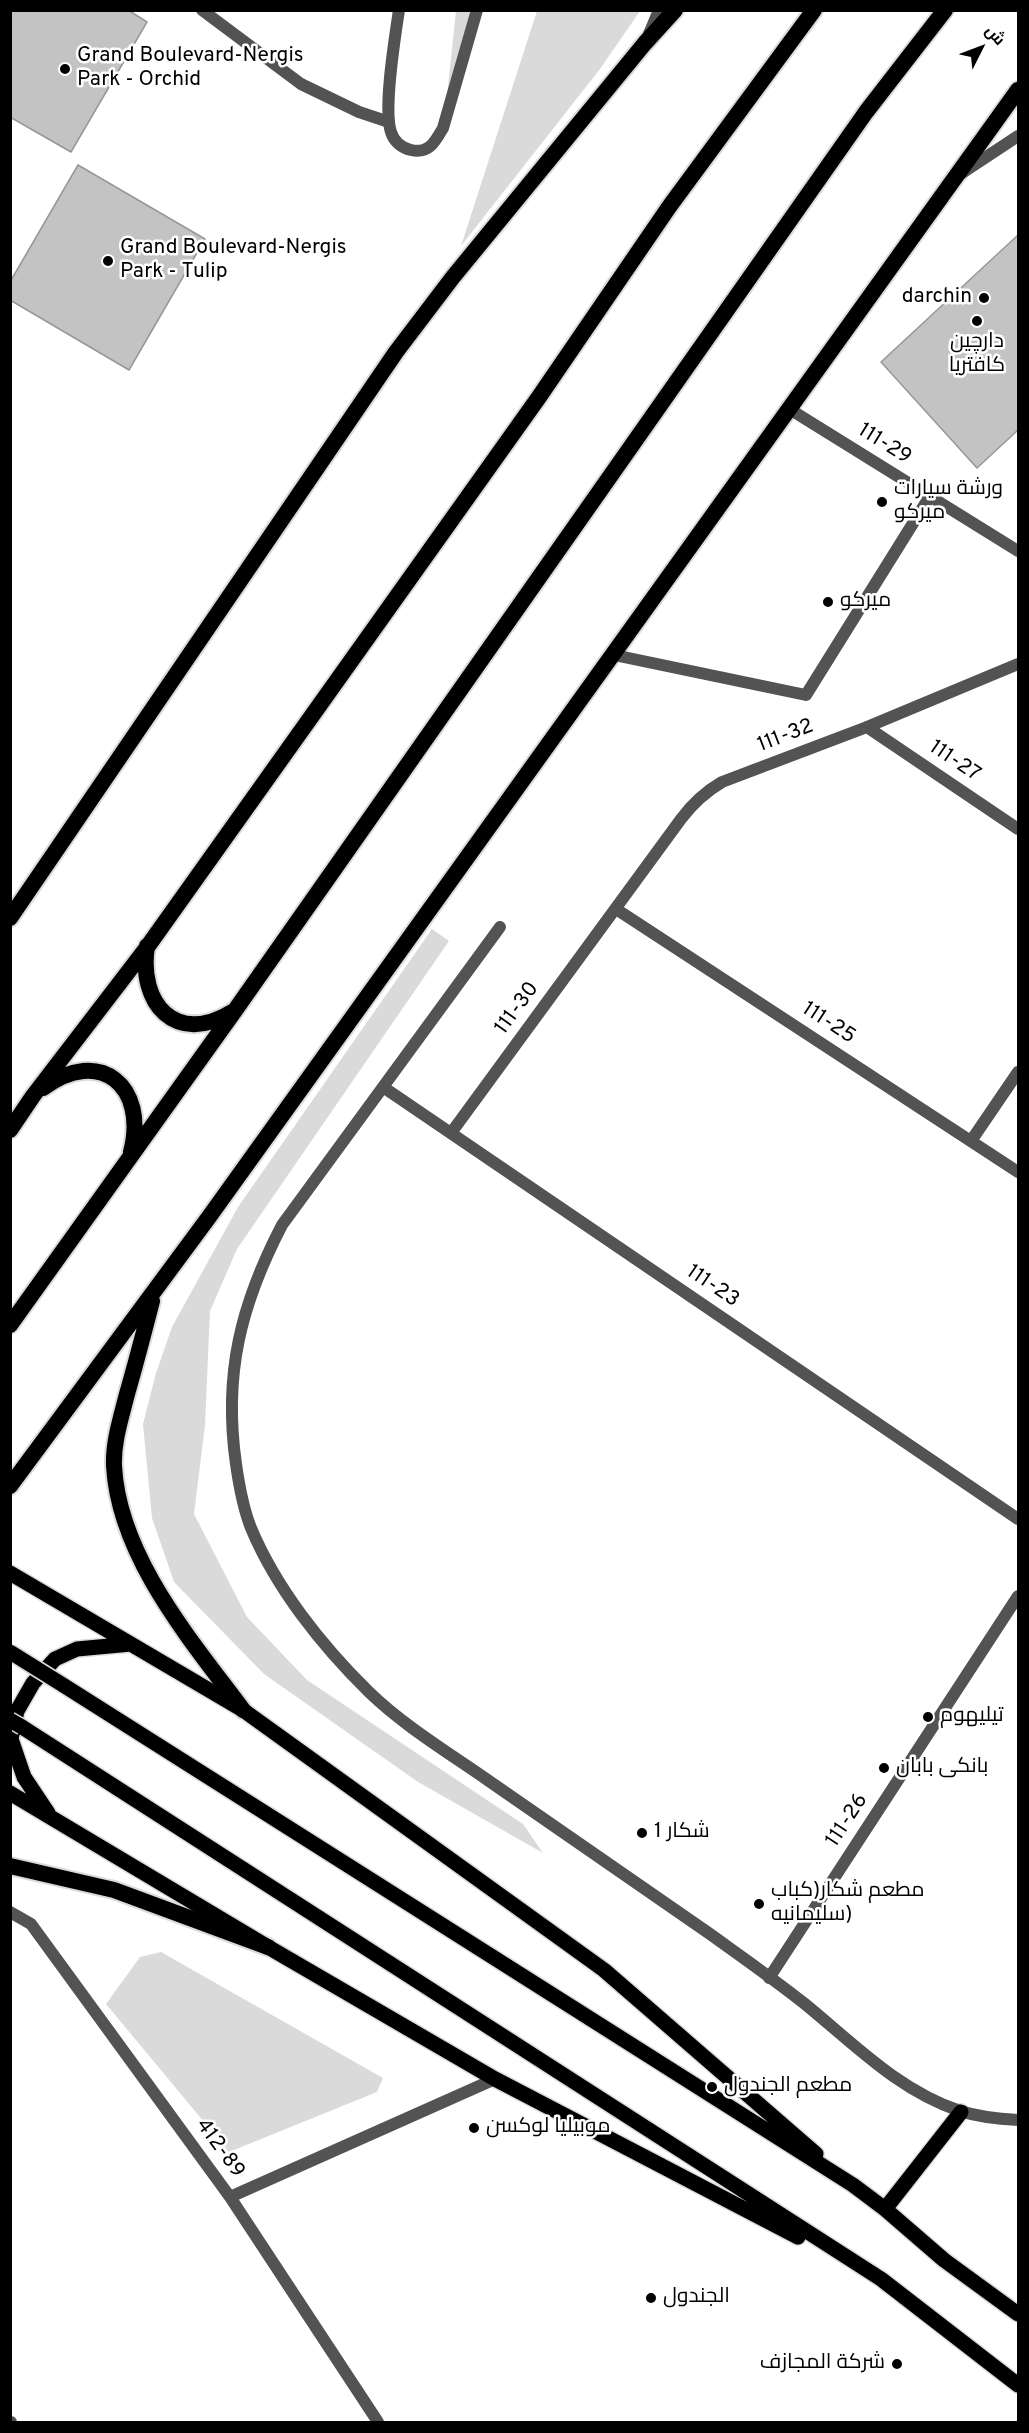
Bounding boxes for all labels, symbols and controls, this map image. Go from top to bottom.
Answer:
north arrow [951,18,1011,78]
text: ش [980,22,1009,50]
place label: Grand Boulevard-Nergis Park - Orchid [77,44,304,94]
marker: Grand Boulevard-Nergis Park - Orchid [58,62,72,76]
place label: Grand Boulevard-Nergis Park - Tulip [120,236,347,286]
marker: Grand Boulevard-Nergis Park - Tulip [101,254,115,268]
place label: darchin [902,285,972,311]
marker: darchin [977,291,991,305]
marker: دارچین کافتریا [970,314,984,328]
place label: دارچین کافتریا [949,330,1005,380]
street label: 111-29 [853,419,915,471]
place label: ورشة سیارات میرکو [894,477,1003,527]
marker: ورشة سیارات میرکو [875,495,889,509]
place label: میرکو [840,589,891,615]
marker: میرکو [821,595,835,609]
street label: 111-32 [754,715,818,759]
street label: 111-27 [924,736,984,788]
street label: 111-30 [491,978,545,1040]
street label: 111-25 [797,997,859,1051]
street label: 111-23 [681,1260,743,1314]
place label: تيليهوم [940,1704,1004,1730]
marker: تيليهوم [921,1710,935,1724]
place label: بانکی بابان [896,1755,988,1781]
marker: بانکی بابان [877,1761,891,1775]
street label: 111-26 [822,1790,874,1852]
place label: شكار 1 [654,1820,710,1846]
marker: شكار 1 [635,1826,649,1840]
place label: مطعم شكار(كباب سليمانيه) [771,1879,925,1929]
marker: مطعم شكار(كباب سليمانيه) [752,1897,766,1911]
place label: مطعم الجندول [724,2074,852,2100]
marker: مطعم الجندول [705,2080,719,2094]
street label: 412-89 [189,2114,249,2184]
place label: موبیلیا لوکسن [486,2115,611,2141]
marker: موبیلیا لوکسن [467,2121,481,2135]
place label: الجندول [663,2285,730,2311]
marker: الجندول [644,2291,658,2305]
place label: شرکة المجازف [760,2351,885,2377]
marker: شرکة المجازف [890,2357,904,2371]

